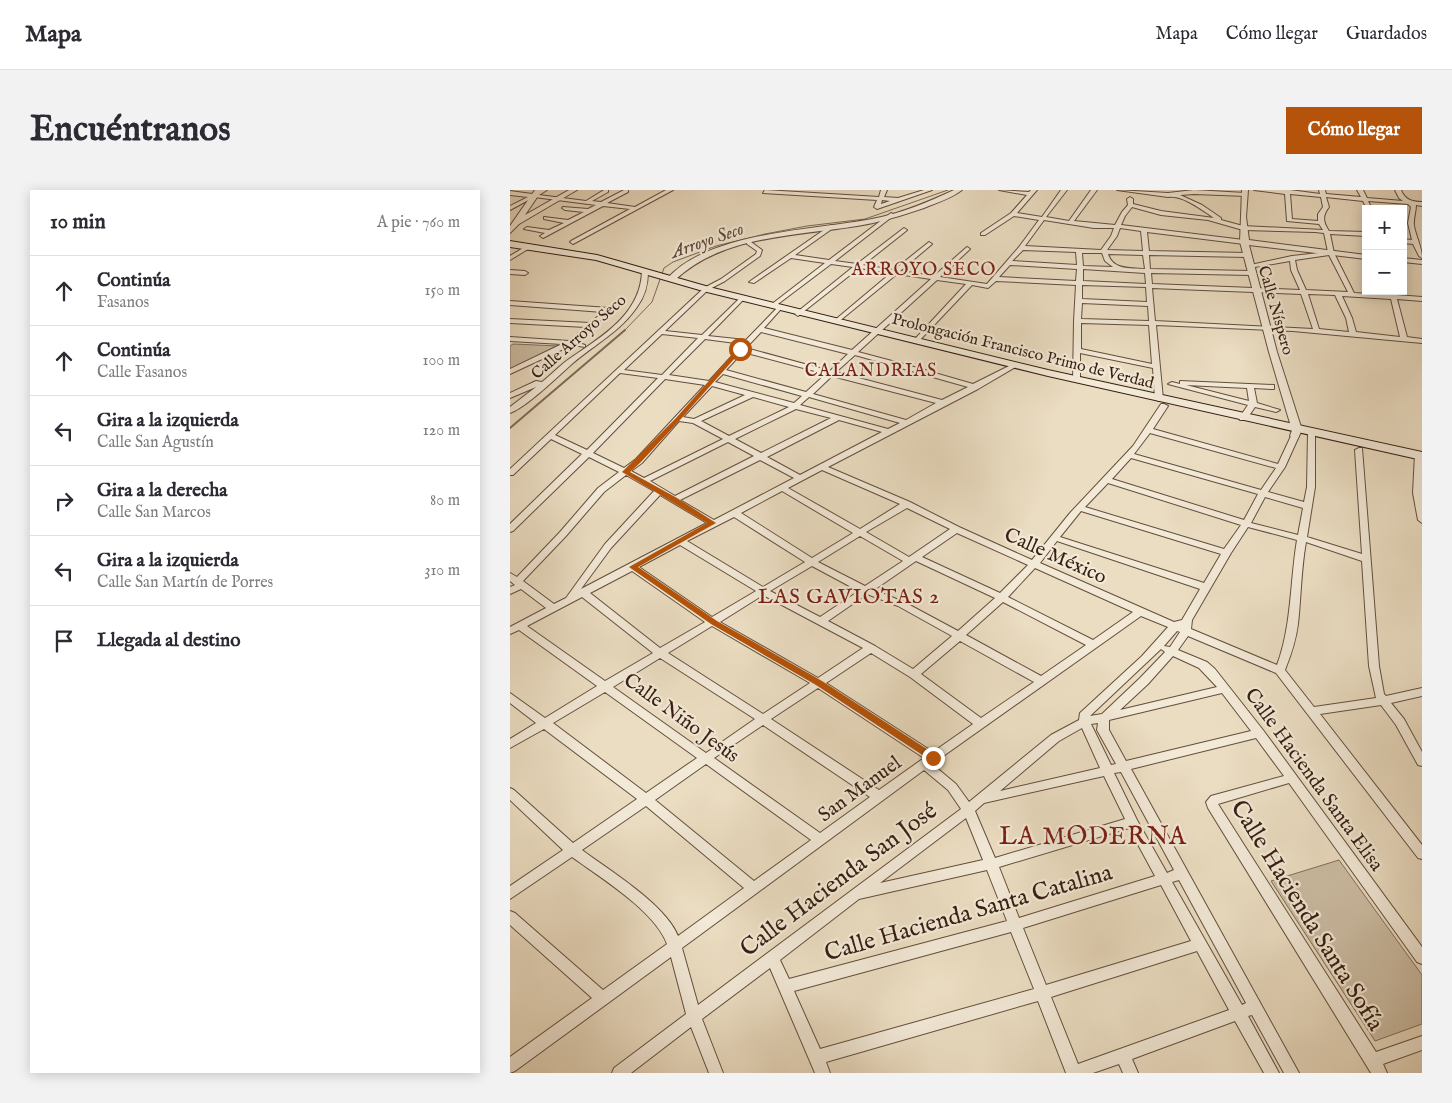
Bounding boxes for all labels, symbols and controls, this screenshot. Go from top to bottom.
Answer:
text: Mapa [25,19,81,50]
text: Mapa [1155,23,1198,46]
text: Cómo llegar [1226,23,1318,46]
text: Guardados [1346,23,1427,46]
button: Cómo llegar [1286,107,1422,154]
text: Encuéntranos [30,108,230,153]
map controls [1362,205,1407,295]
button: + [1362,205,1407,250]
text: 10 min [50,209,106,236]
text: A pie · 760 m [377,213,460,233]
water label: Arroyo Seco [666,218,747,265]
button: − [1362,250,1407,295]
district label: ARROYO SECO [851,259,996,282]
street label: Calle Níspero [1253,264,1297,358]
text: Continúa [97,269,171,293]
icon: ahead [50,277,78,305]
text: 150 m [425,281,460,301]
street label: Calle Arroyo Seco [528,290,631,384]
text: Fasanos [97,293,149,313]
street label: Prolongación Francisco Primo de Verdad [889,310,1156,394]
route start [729,338,752,361]
text: Continúa [97,339,171,363]
icon: ahead [50,347,78,375]
text: 100 m [423,351,460,371]
district label: CALANDRIAS [805,360,937,383]
text: Calle Fasanos [97,363,187,383]
text: Gira a la izquierda [97,409,239,433]
icon: left [50,417,78,445]
text: 120 m [423,421,460,441]
text: Calle San Agustín [97,433,214,453]
text: Gira a la derecha [97,479,227,503]
icon: right [50,487,78,515]
text: 80 m [430,491,460,511]
text: Calle San Marcos [97,503,211,523]
street label: Calle México [1000,523,1111,590]
text: Gira a la izquierda [97,549,239,573]
icon: left [50,557,78,585]
text: 310 m [424,561,460,581]
text: Calle San Martín de Porres [97,573,273,593]
district label: LAS GAVIOTAS 2 [758,584,940,611]
icon: arrive [50,627,78,655]
text: Llegada al destino [97,629,240,653]
street label: Calle Niño Jesús [618,668,744,769]
street label: Calle Hacienda Santa Elisa [1239,683,1389,877]
route end [922,747,945,770]
street label: San Manuel [813,750,907,828]
street label: Calle Hacienda Santa Sofía [1223,795,1391,1038]
street label: Calle Hacienda San José [734,796,944,964]
district label: LA MODERNA [999,821,1187,853]
street label: Calle Hacienda Santa Catalina [821,857,1117,969]

